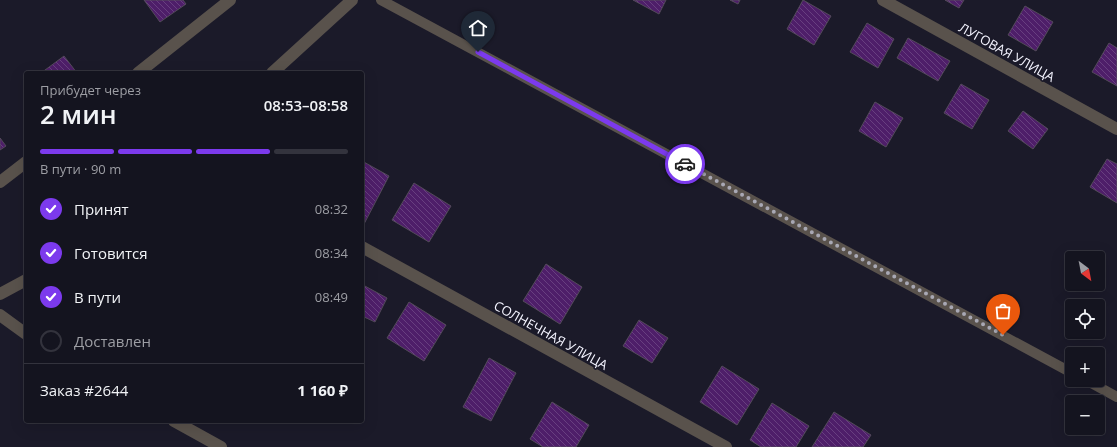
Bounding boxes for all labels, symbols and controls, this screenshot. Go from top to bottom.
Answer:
pin [461,11,495,52]
icon: home [467,17,489,39]
street label: ЛУГОВАЯ УЛИЦА [956,18,1059,86]
text: Прибудет через [40,81,141,99]
text: 08:53–08:58 [264,95,348,115]
text: 2 мин [40,96,117,132]
courier [665,144,705,184]
icon: car [674,153,696,175]
text: В пути · 90 m [40,160,121,178]
icon: check [40,198,62,220]
text: Принят [74,199,129,219]
text: 08:32 [315,200,348,218]
icon: check [40,242,62,264]
text: Готовится [74,243,148,263]
text: 08:34 [315,244,348,262]
north arrow [1065,251,1105,291]
map controls [1065,251,1105,435]
icon: check [40,286,62,308]
text: В пути [74,287,121,307]
text: 08:49 [315,288,348,306]
pin [986,294,1020,335]
street label: СОЛНЕЧНАЯ УЛИЦА [491,296,612,374]
button: locate [1065,299,1105,339]
icon: bag [992,300,1014,322]
text: Доставлен [74,331,151,351]
button: + [1065,347,1105,387]
text: Заказ #2644 [40,380,128,400]
text: 1 160 ₽ [297,380,348,400]
button: − [1065,395,1105,435]

